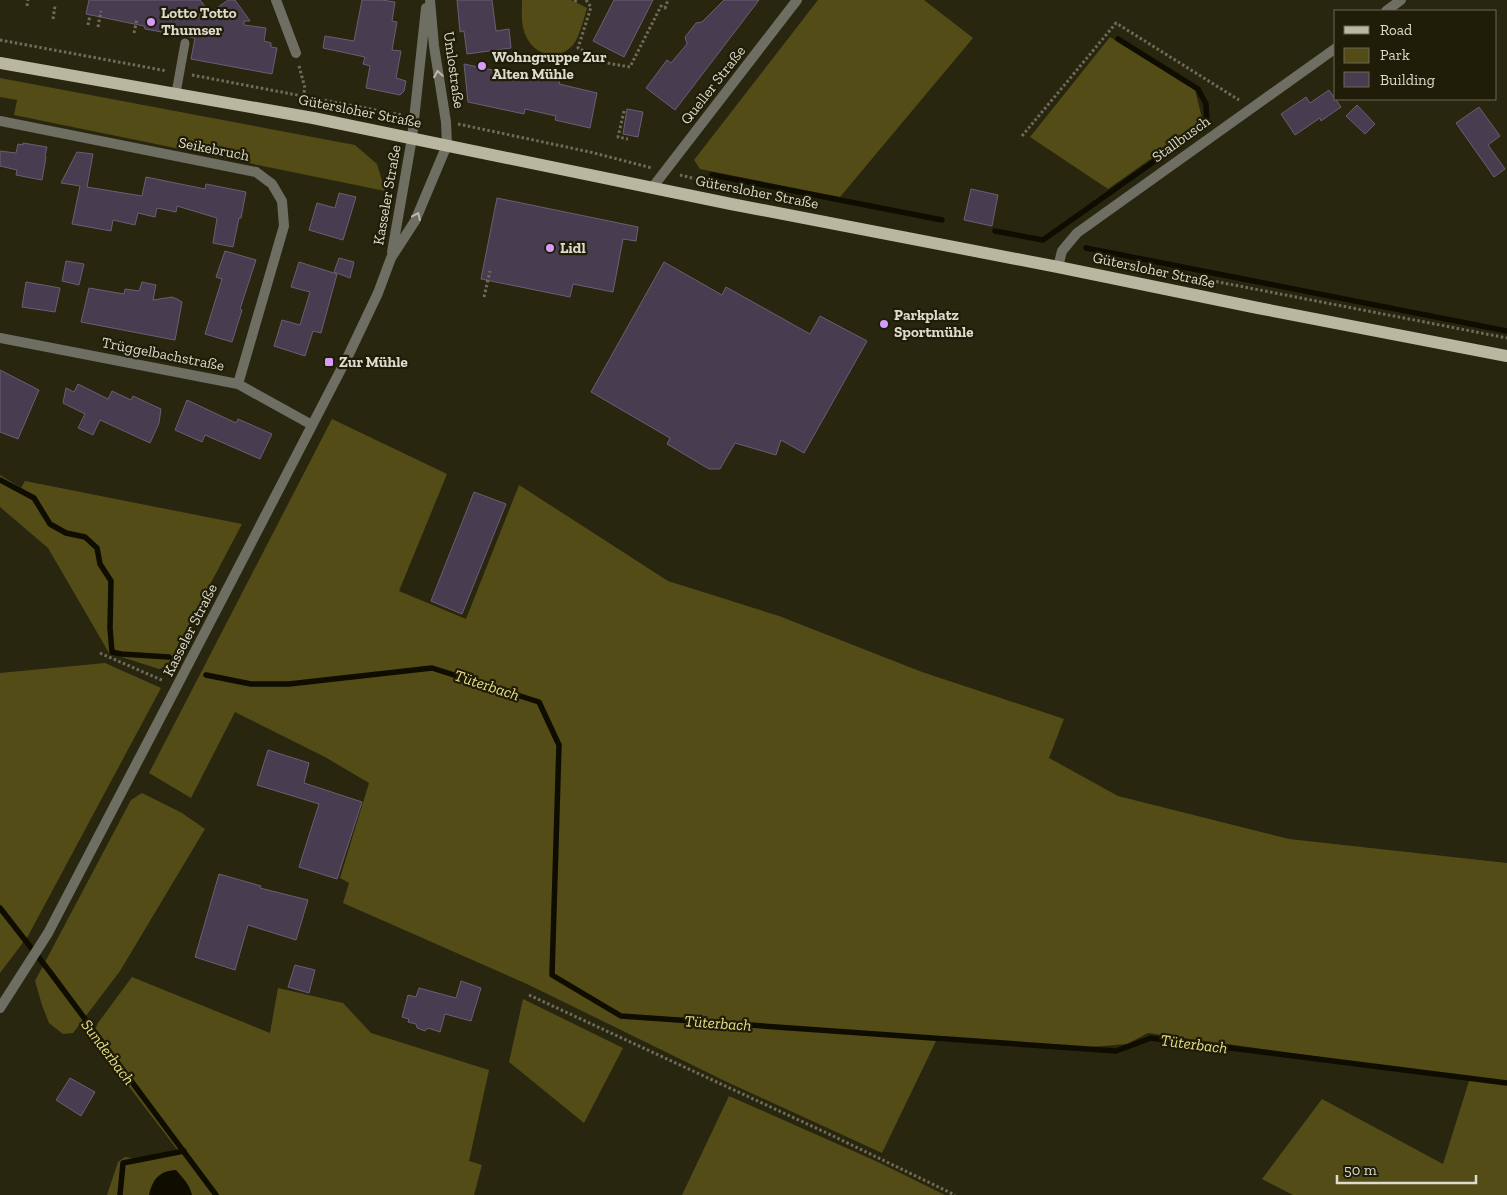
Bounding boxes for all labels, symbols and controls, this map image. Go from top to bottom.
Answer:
place label: Lotto Totto Thumser [161,4,237,39]
legend [1334,10,1497,100]
marker: Lotto Totto Thumser [145,16,157,28]
text: Road [1380,21,1413,39]
street label: Umlostraße [440,30,468,110]
street label: Queller Straße [677,42,749,128]
text: Park [1380,46,1410,64]
place label: Wohngruppe Zur Alten Mühle [492,48,607,83]
marker: Wohngruppe Zur Alten Mühle [476,60,488,72]
one-way arrow [433,69,444,77]
text: Building [1380,71,1435,89]
street label: Gütersloher Straße [297,90,423,132]
street label: Stallbusch [1149,112,1214,166]
street label: Seikebruch [177,133,252,165]
street label: Kasseler Straße [369,143,405,247]
street label: Gütersloher Straße [694,171,820,213]
one-way arrow [410,212,421,221]
place label: Lidl [560,239,586,257]
marker: Lidl [544,242,556,254]
street label: Gütersloher Straße [1091,248,1217,292]
place label: Parkplatz Sportmühle [894,306,974,341]
marker: Parkplatz Sportmühle [878,318,890,330]
street label: Trüggelbachstraße [100,333,226,375]
place label: Zur Mühle [339,353,408,371]
marker: Zur Mühle [323,356,335,368]
street label: Kasseler Straße [159,581,221,679]
water label: Tüterbach [452,666,522,704]
water label: Tüterbach [684,1011,752,1035]
water label: Sunderbach [77,1016,139,1088]
water label: Tüterbach [1159,1030,1229,1058]
scale bar [1337,1152,1476,1184]
text: 50 m [1344,1161,1377,1179]

